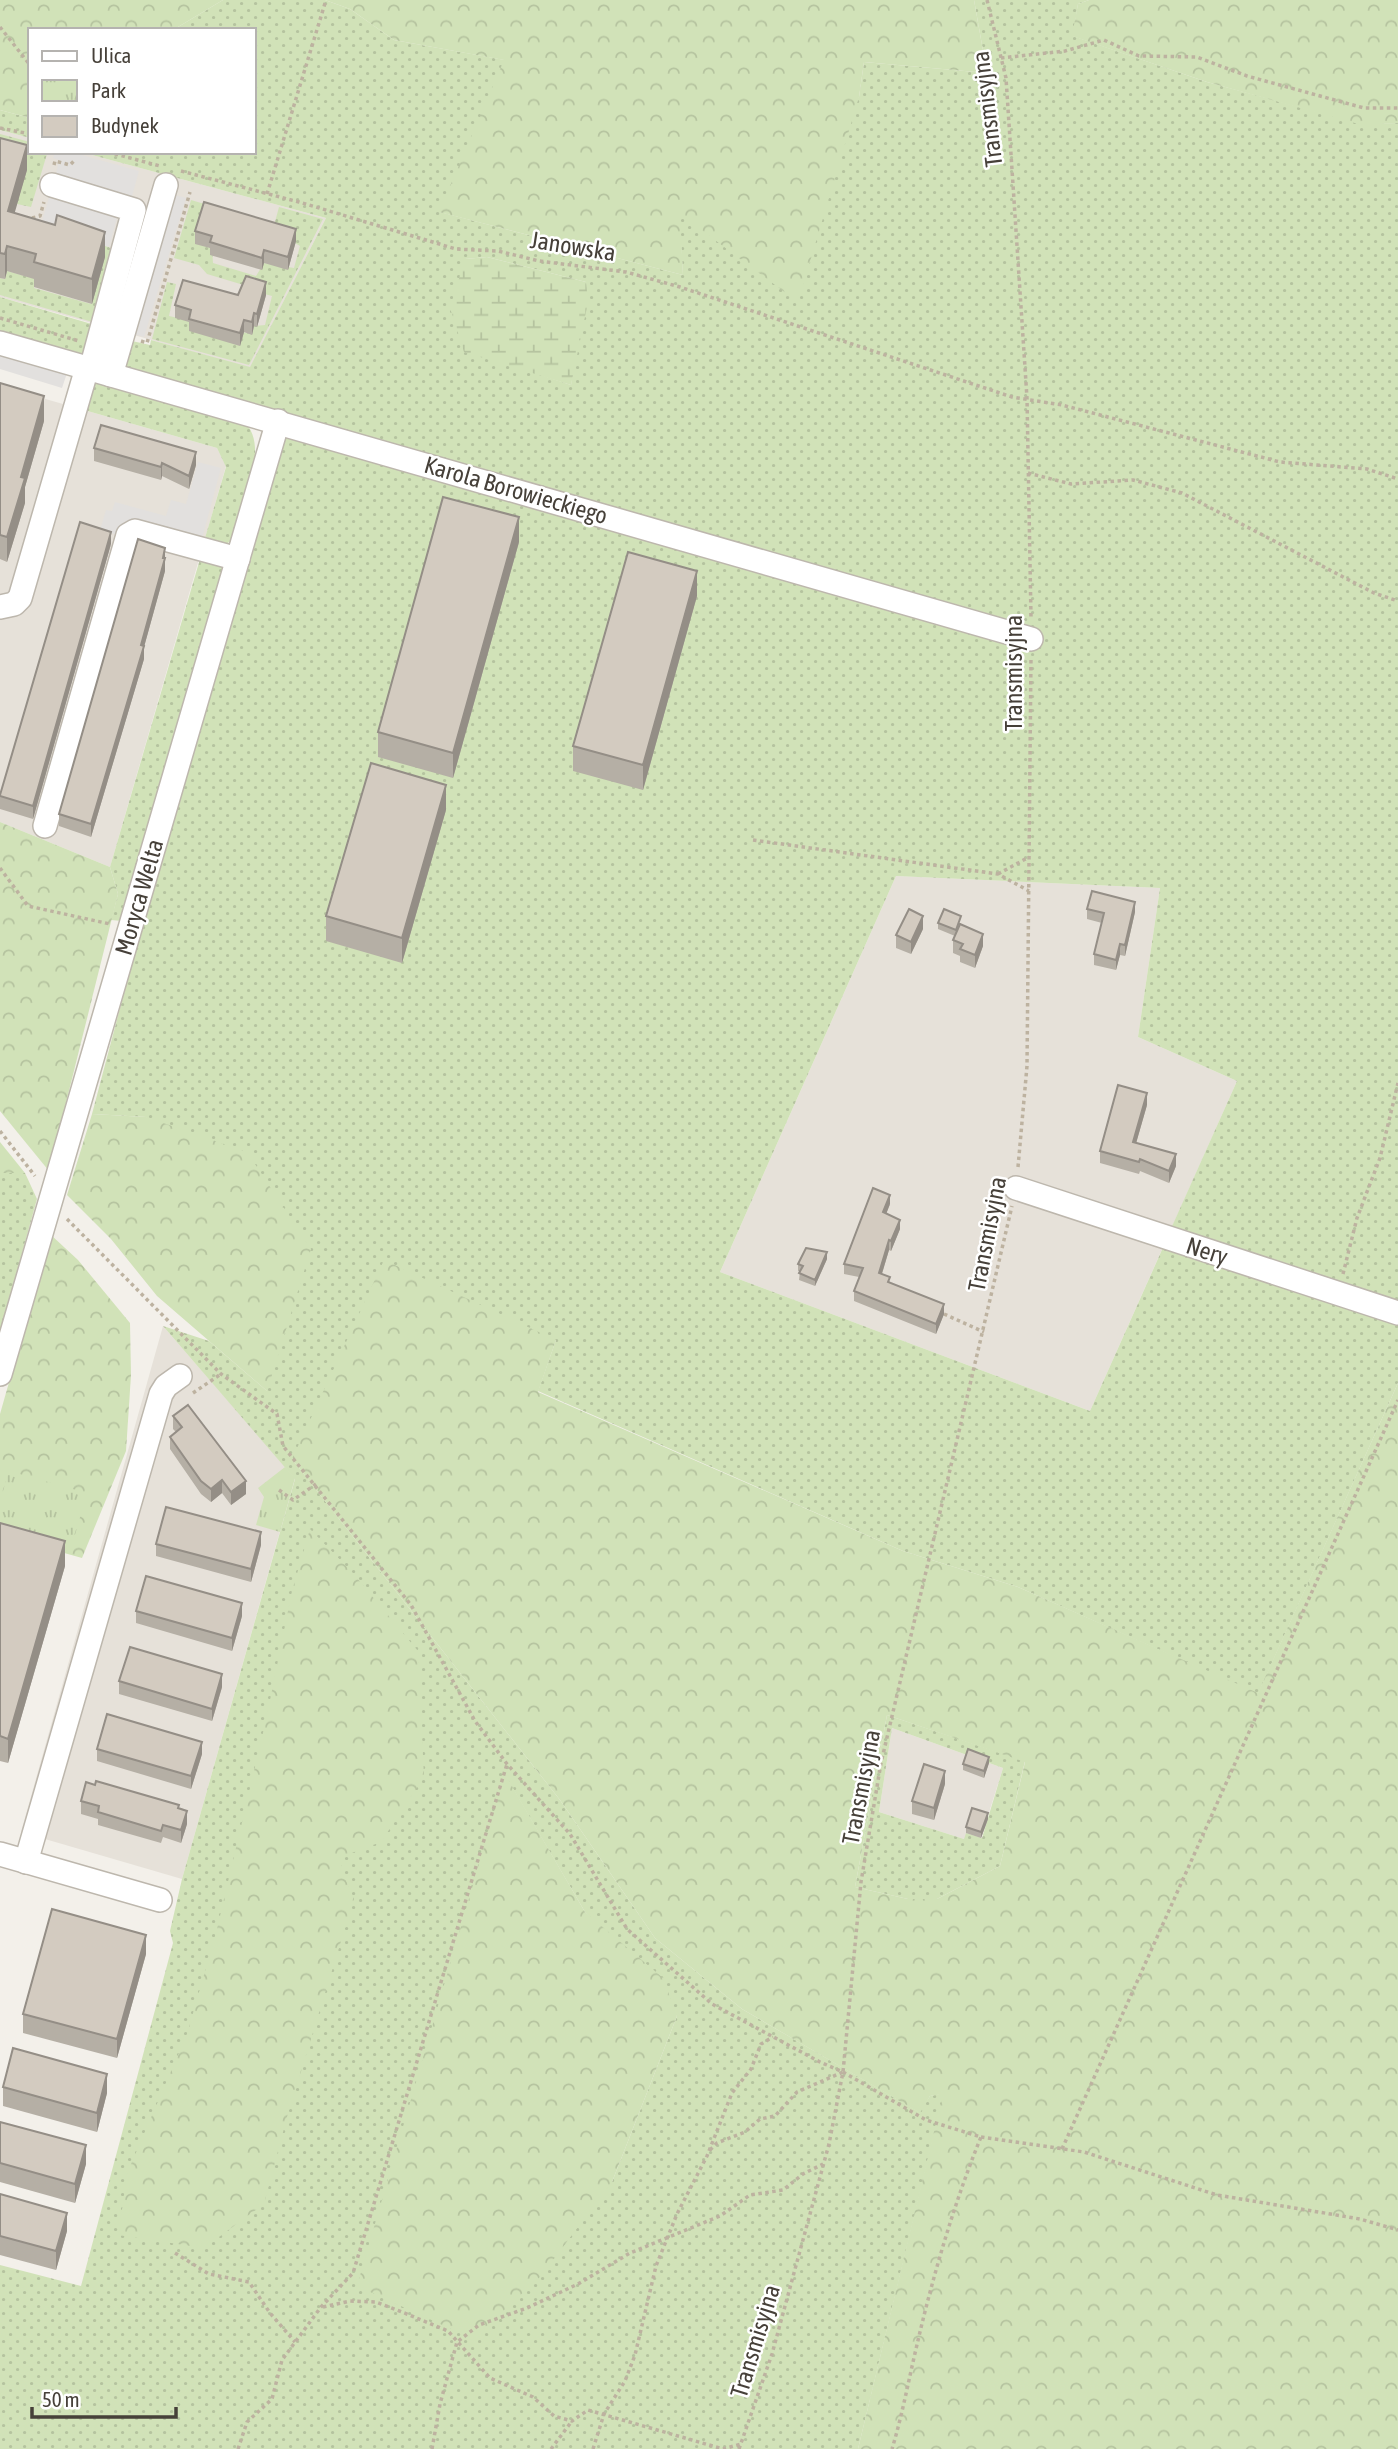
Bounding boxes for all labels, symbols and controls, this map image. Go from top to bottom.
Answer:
legend [28,28,256,154]
text: Ulica [91,43,131,67]
street label: Transmisyjna [967,50,1007,168]
text: Park [91,78,126,102]
text: Budynek [91,113,159,137]
street label: Janowska [528,226,618,266]
street label: Karola Borowieckiego [421,451,611,529]
street label: Transmisyjna [1000,615,1027,731]
street label: Moryca Welta [110,836,168,958]
street label: Transmisyjna [963,1174,1011,1294]
street label: Nery [1183,1232,1231,1270]
street label: Transmisyjna [837,1727,885,1847]
street label: Transmisyjna [725,2281,785,2401]
scale bar [32,2376,175,2420]
text: 50 m [42,2387,80,2411]

